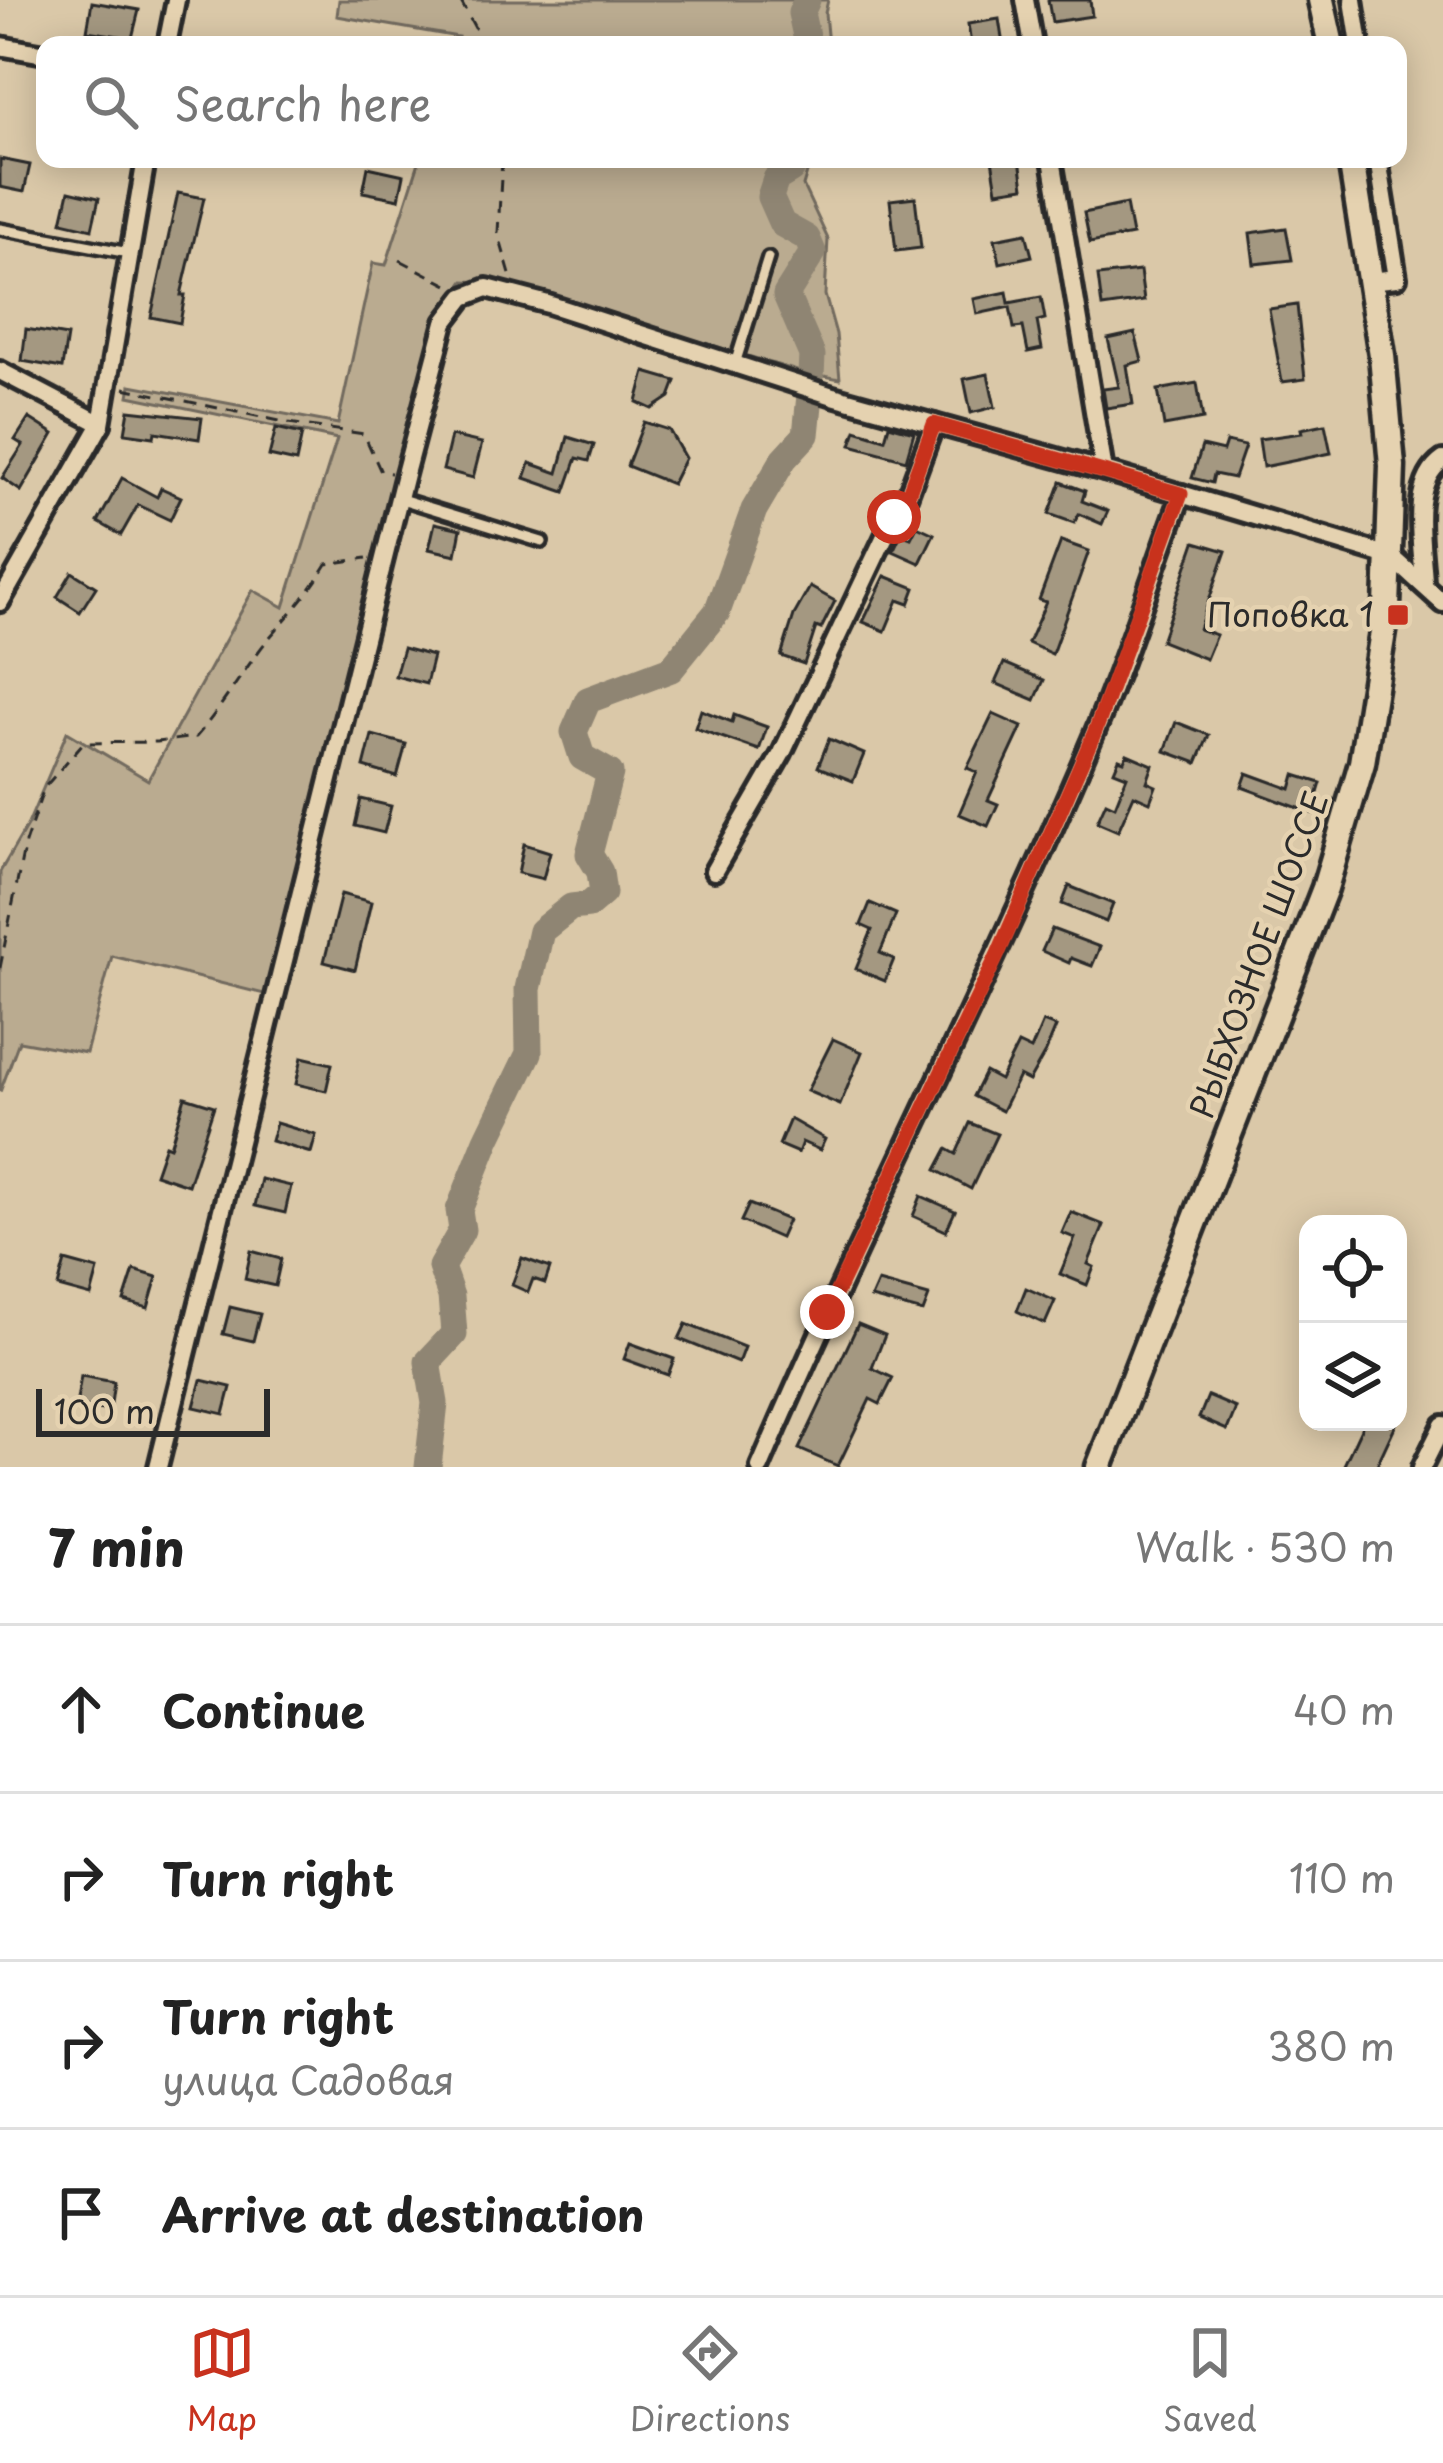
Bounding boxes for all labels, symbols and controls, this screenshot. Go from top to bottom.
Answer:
search box [36,36,1407,168]
text: Search here [174,68,431,136]
icon: search [78,69,144,135]
route start [867,490,921,544]
place label: Поповка 1 [1207,588,1374,638]
marker: Поповка 1 [1385,602,1411,628]
street label: РЫБХОЗНОЕ ШОССЕ [1175,784,1339,1125]
map controls [1299,1215,1407,1431]
button: locate [1299,1215,1407,1323]
route end [800,1285,854,1339]
button: layers [1299,1323,1407,1431]
scale bar [36,1383,270,1436]
text: 100 m [54,1385,155,1435]
text: 7 min [48,1507,185,1584]
text: Walk · 530 m [1135,1516,1395,1575]
text: Continue [162,1675,365,1743]
icon: ahead [48,1676,114,1742]
text: 40 m [1293,1679,1395,1738]
text: Turn right [162,1843,394,1911]
icon: right [48,1844,114,1910]
text: 110 m [1289,1847,1395,1906]
text: Turn right [162,1981,394,2049]
icon: right [48,2012,114,2078]
text: 380 m [1267,2015,1395,2074]
text: улица Садовая [162,2049,455,2108]
text: Arrive at destination [162,2179,645,2247]
icon: arrive [48,2180,114,2246]
tab: Map [186,2320,257,2442]
tab: Directions [630,2320,790,2442]
tab: Saved [1163,2320,1257,2442]

